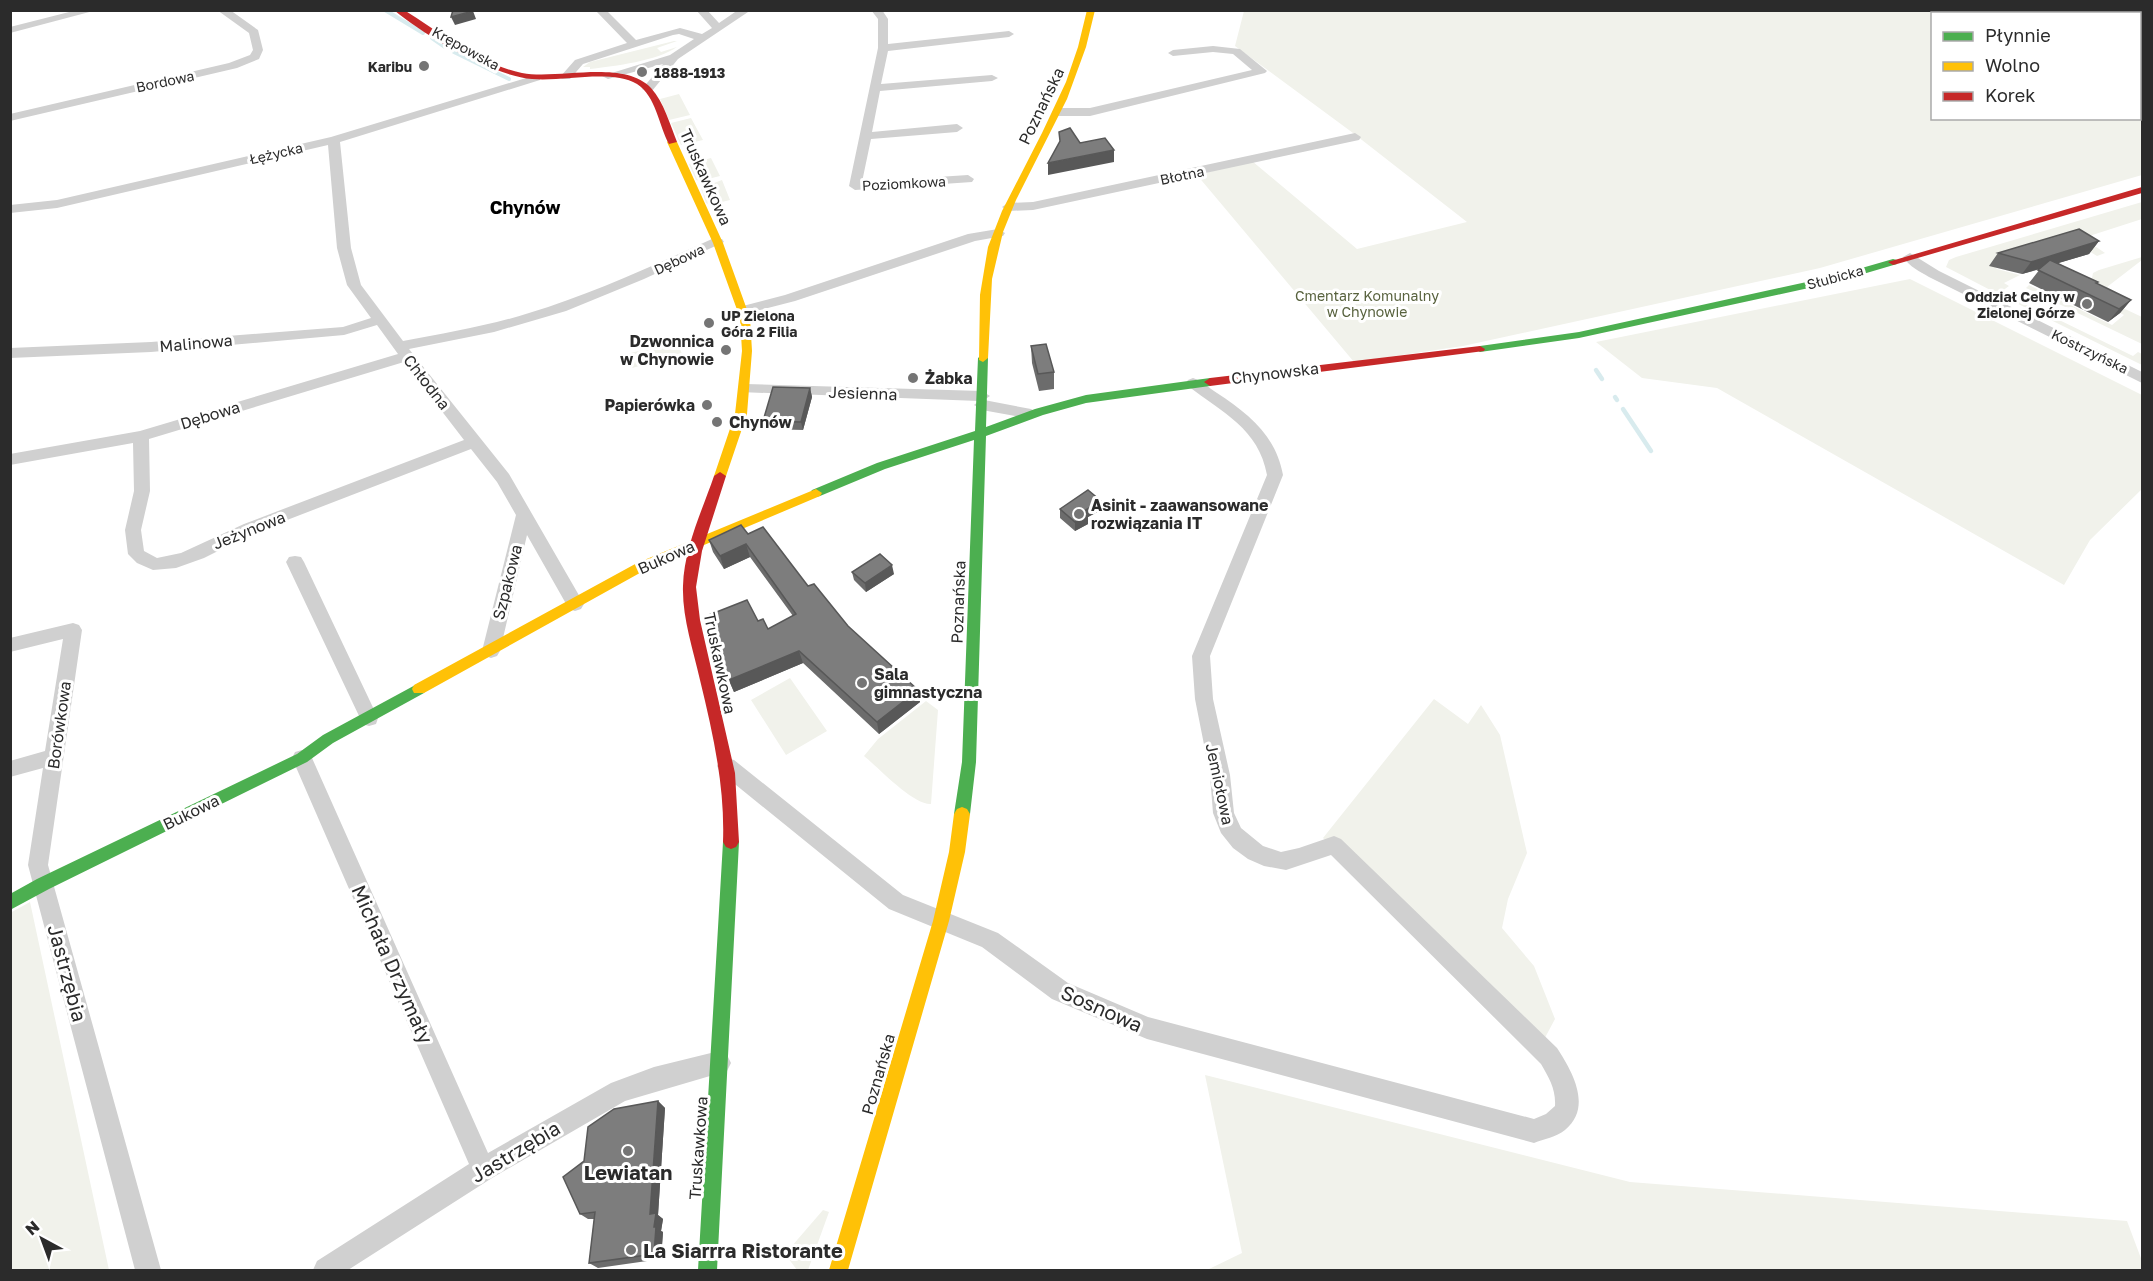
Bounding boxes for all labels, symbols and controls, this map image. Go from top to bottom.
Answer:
legend [1931,12,2141,120]
street label: Krępowska [429,23,503,73]
text: Płynnie [1985,24,2051,46]
text: Wolno [1985,54,2040,76]
place label: Karibu [368,58,412,75]
marker: Karibu [417,59,431,73]
place label: 1888-1913 [654,64,725,81]
street label: Poznańska [1014,64,1068,148]
marker: 1888-1913 [635,65,649,79]
street label: Bordowa [134,67,196,95]
text: Korek [1985,84,2035,106]
street label: Truskawkowa [676,126,736,228]
street label: Łężycka [248,139,304,167]
street label: Błotna [1158,162,1206,188]
street label: Poziomkowa [862,172,946,194]
district label: Chynów [490,196,560,218]
street label: Dębowa [651,240,707,278]
street label: Słubicka [1805,261,1865,293]
park label: Cmentarz Komunalny w Chynowie [1295,287,1439,320]
place label: Oddział Celny w Zielonej Górze [1964,288,2075,321]
marker: Oddział Celny w Zielonej Górze [2080,297,2094,311]
place label: UP Zielona Góra 2 Filia [721,307,797,340]
marker: UP Zielona Góra 2 Filia [702,316,716,330]
street label: Kostrzyńska [2049,325,2131,377]
street label: Malinowa [159,330,233,356]
place label: Dzwonnica w Chynowie [620,331,714,369]
marker: Dzwonnica w Chynowie [719,343,733,357]
street label: Chłodna [399,350,455,414]
street label: Chynowska [1230,358,1320,388]
place label: Żabka [925,368,973,388]
marker: Żabka [906,371,920,385]
street label: Jesienna [828,382,898,404]
place label: Papierówka [604,395,695,415]
street label: Dębowa [178,396,242,434]
marker: Papierówka [700,398,714,412]
place label: Chynów [729,412,793,432]
marker: Chynów [710,415,724,429]
place label: Asinit - zaawansowane rozwiązania IT [1091,495,1268,533]
street label: Jeżynowa [210,506,288,554]
marker: Asinit - zaawansowane rozwiązania IT [1072,507,1086,521]
street label: Bukowa [634,536,698,578]
street label: Szpakowa [488,542,526,622]
street label: Poznańska [947,560,969,644]
street label: Truskawkowa [699,610,741,716]
place label: Sala gimnastyczna [874,664,982,702]
marker: Sala gimnastyczna [855,676,869,690]
street label: Borówkowa [43,680,75,770]
street label: Jemiołowa [1202,741,1238,827]
street label: Bukowa [160,790,222,834]
street label: Michała Drzymały [347,881,439,1047]
street label: Jastrzębia [43,922,93,1024]
street label: Sosnowa [1058,979,1146,1037]
street label: Poznańska [857,1031,899,1117]
street label: Truskawkowa [684,1096,712,1200]
street label: Jastrzębia [466,1115,564,1187]
marker: Lewiatan [621,1144,635,1158]
place label: Lewiatan [584,1160,672,1184]
north arrow [12,1209,72,1269]
text: N [21,1216,43,1239]
place label: La Siarrra Ristorante [643,1238,843,1262]
marker: La Siarrra Ristorante [624,1243,638,1257]

